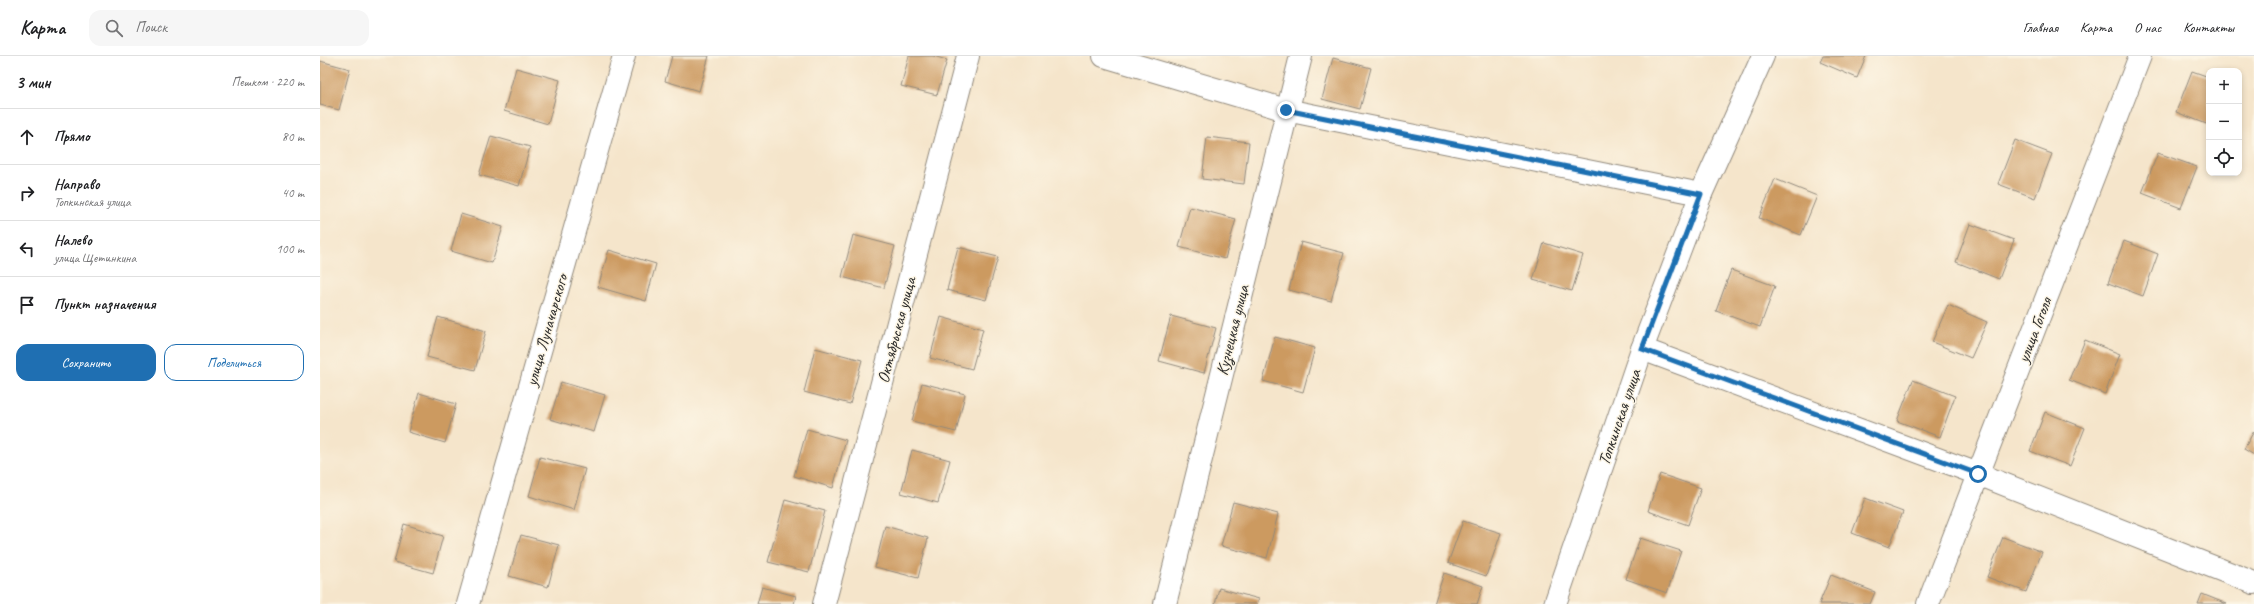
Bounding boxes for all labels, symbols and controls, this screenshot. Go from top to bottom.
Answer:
search box [89,10,369,46]
text: Карта [20,16,65,40]
icon: search [103,17,125,39]
text: Поиск [135,18,167,37]
text: Главная [2023,19,2058,36]
text: Карта [2080,19,2112,36]
text: О нас [2134,19,2161,36]
text: Контакты [2183,19,2234,36]
map controls [2206,68,2242,176]
button: + [2206,68,2242,104]
text: 3 мин [16,72,51,93]
text: Пешком · 220 m [231,74,304,90]
route end [1277,101,1295,119]
button: − [2206,104,2242,140]
icon: ahead [16,126,38,148]
text: Прямо [54,127,90,146]
text: 80 m [282,129,304,145]
button: locate [2206,140,2242,176]
text: Направо [54,175,100,194]
icon: right [16,182,38,204]
text: 40 m [282,185,304,201]
text: Топкинская улица [54,194,131,210]
text: Налево [54,231,92,250]
icon: left [16,238,38,260]
text: 100 m [276,241,304,257]
text: улица Щетинкина [54,250,136,266]
street label: улица Луначарского [520,270,573,389]
street label: Октябрьская улица [872,273,921,385]
street label: Кузнецкая улица [1211,281,1255,378]
icon: arrive [16,294,38,316]
street label: улица Гоголя [2012,294,2057,367]
text: Пункт назначения [54,295,156,314]
button: Сохранить [16,344,156,381]
button: Поделиться [164,344,304,381]
street label: Топкинская улица [1593,365,1646,468]
route start [1969,465,1987,483]

